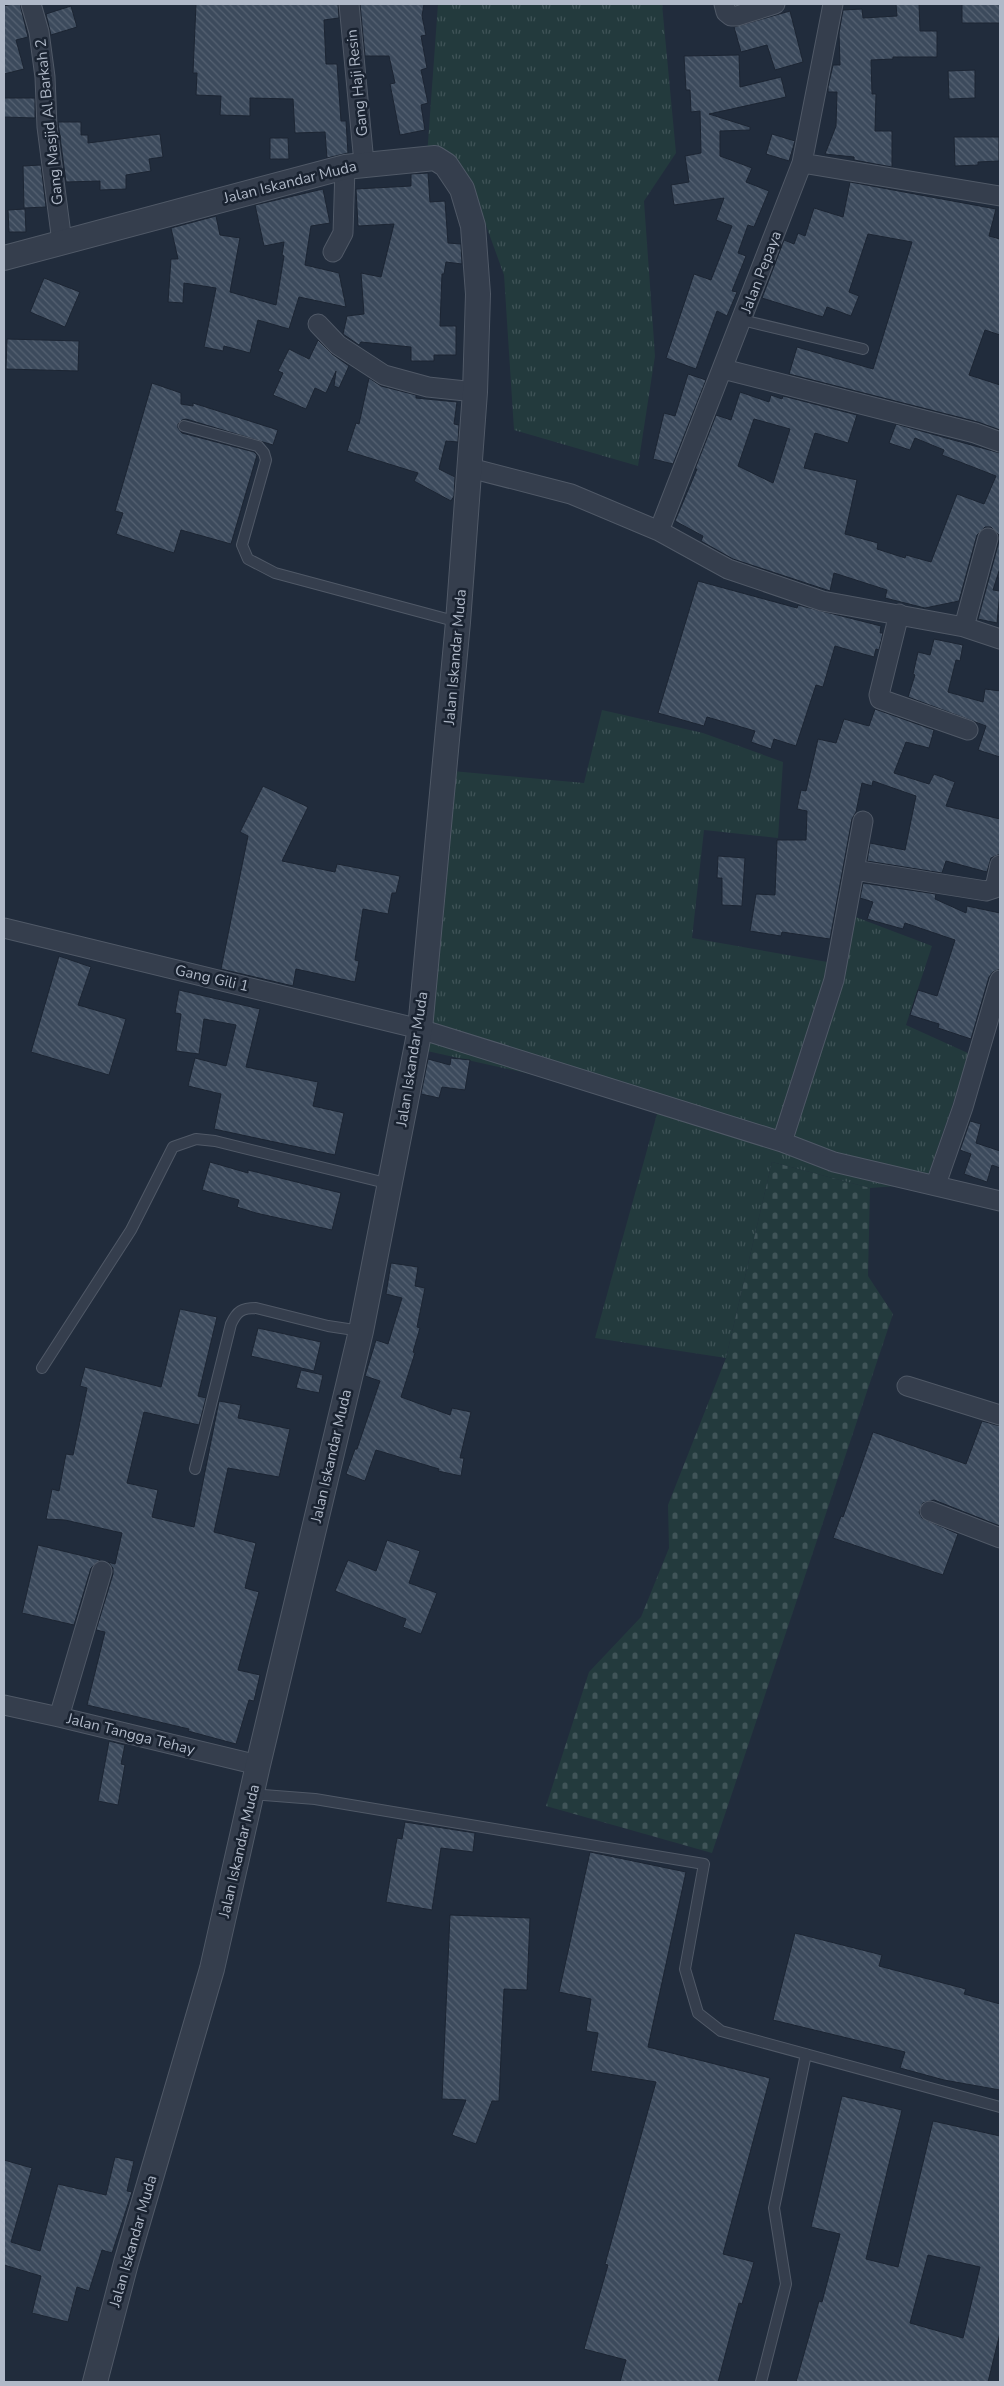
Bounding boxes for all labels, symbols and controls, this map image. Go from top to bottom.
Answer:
street label: Gang Haji Resin [341,29,373,137]
street label: Gang Masjid Al Barkah 2 [30,38,68,206]
street label: Jalan Iskandar Muda [220,156,359,208]
street label: Jalan Pepaya [736,228,786,317]
street label: Jalan Iskandar Muda [439,588,471,727]
street label: Gang Gili 1 [173,960,251,996]
street label: Jalan Iskandar Muda [391,990,433,1129]
street label: Jalan Iskandar Muda [306,1387,356,1526]
street label: Jalan Tangga Tehay [64,1708,197,1760]
street label: Jalan Iskandar Muda [214,1782,264,1921]
street label: Jalan Iskandar Muda [104,2173,161,2310]

